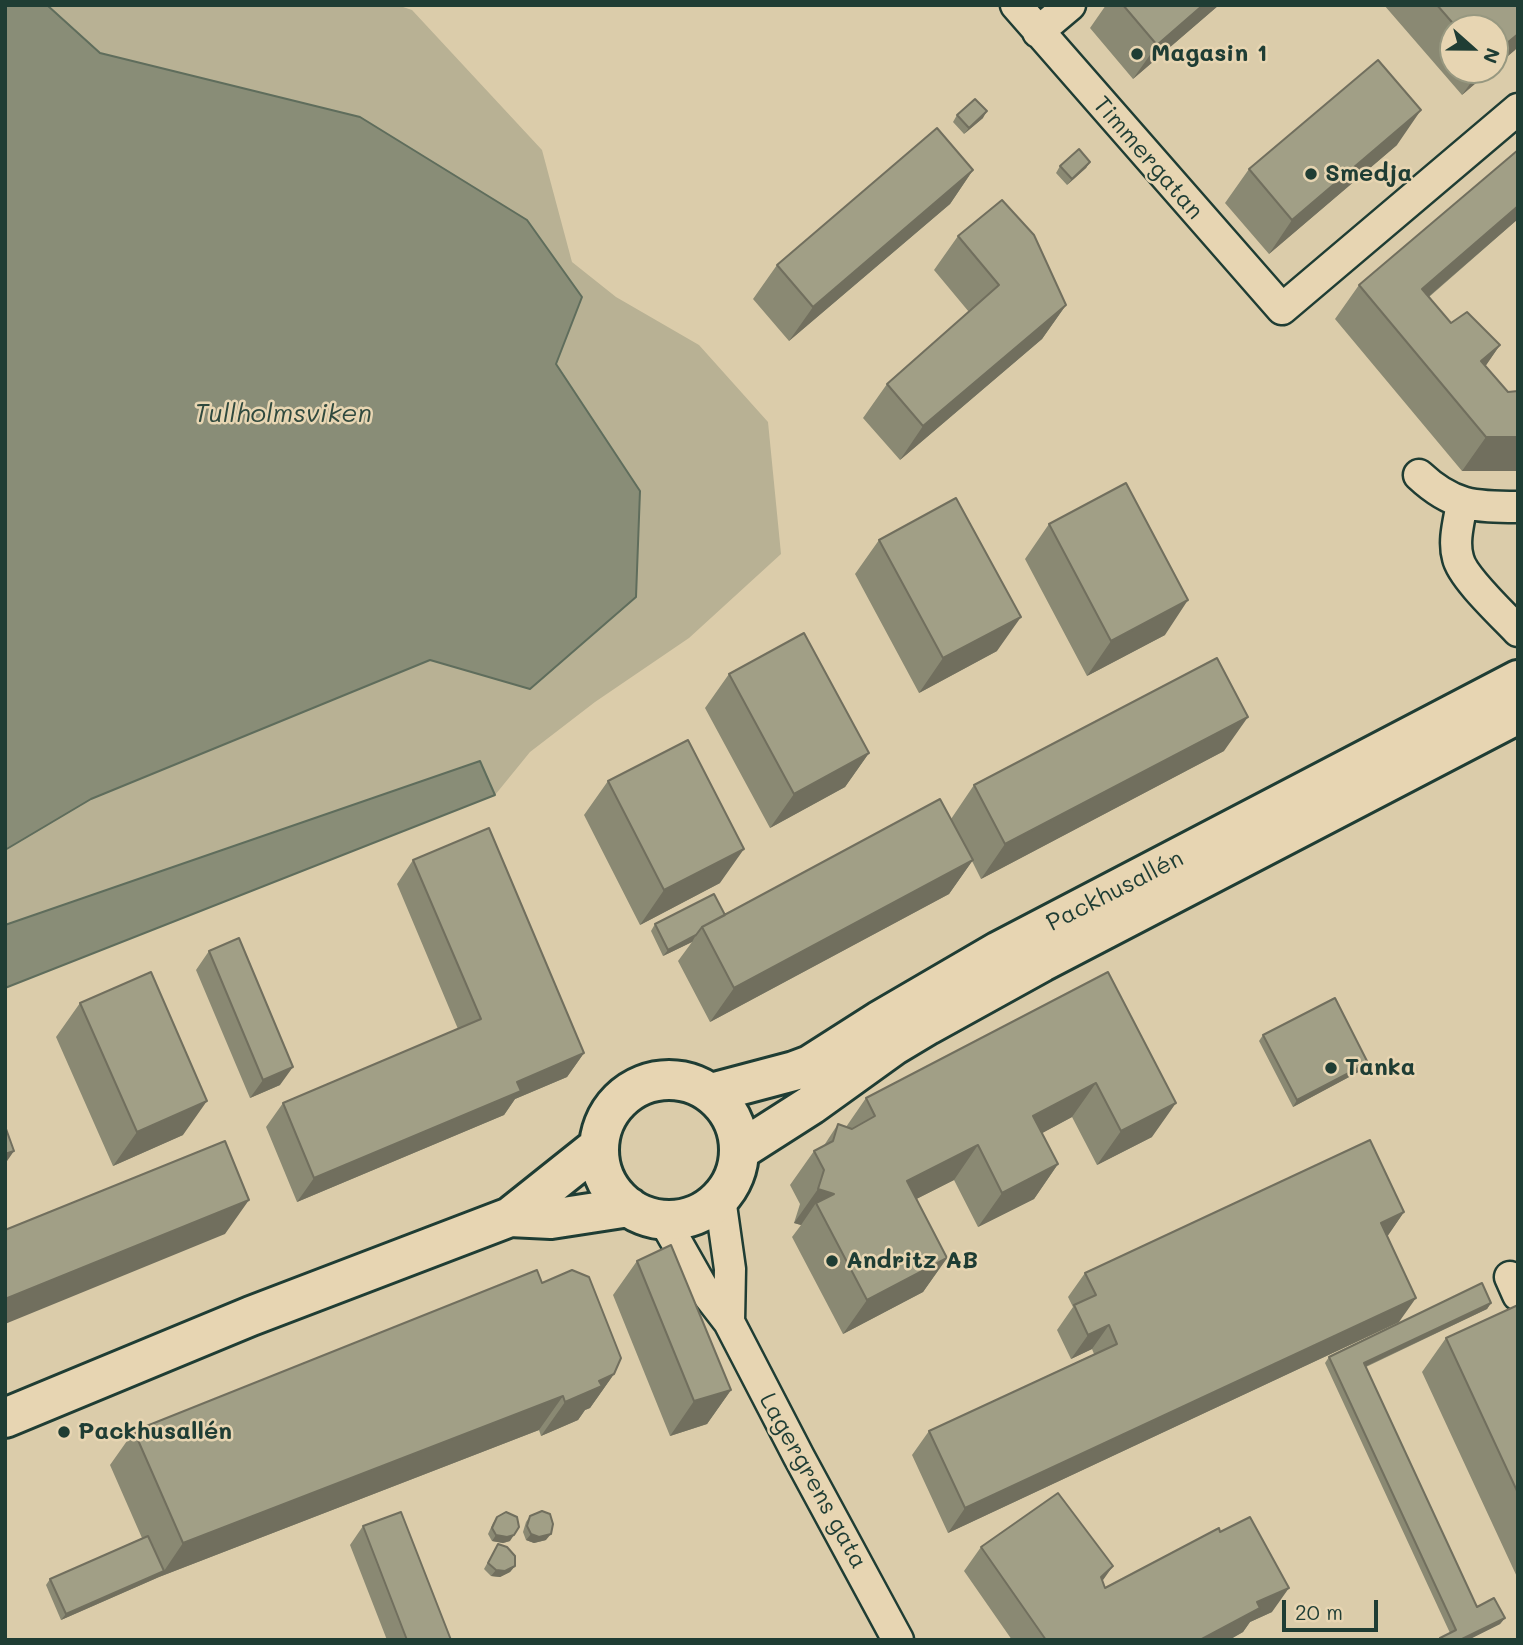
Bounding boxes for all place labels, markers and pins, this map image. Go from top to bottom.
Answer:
place label: Magasin 1 [1151,40,1267,68]
marker: Magasin 1 [1129,46,1145,62]
place label: Smedja [1325,160,1412,188]
marker: Smedja [1303,166,1319,182]
place label: Tanka [1345,1054,1415,1082]
marker: Tanka [1323,1060,1339,1076]
place label: Andritz AB [846,1247,978,1275]
marker: Andritz AB [824,1253,840,1269]
place label: Packhusallén [78,1418,232,1446]
marker: Packhusallén [56,1424,72,1440]

